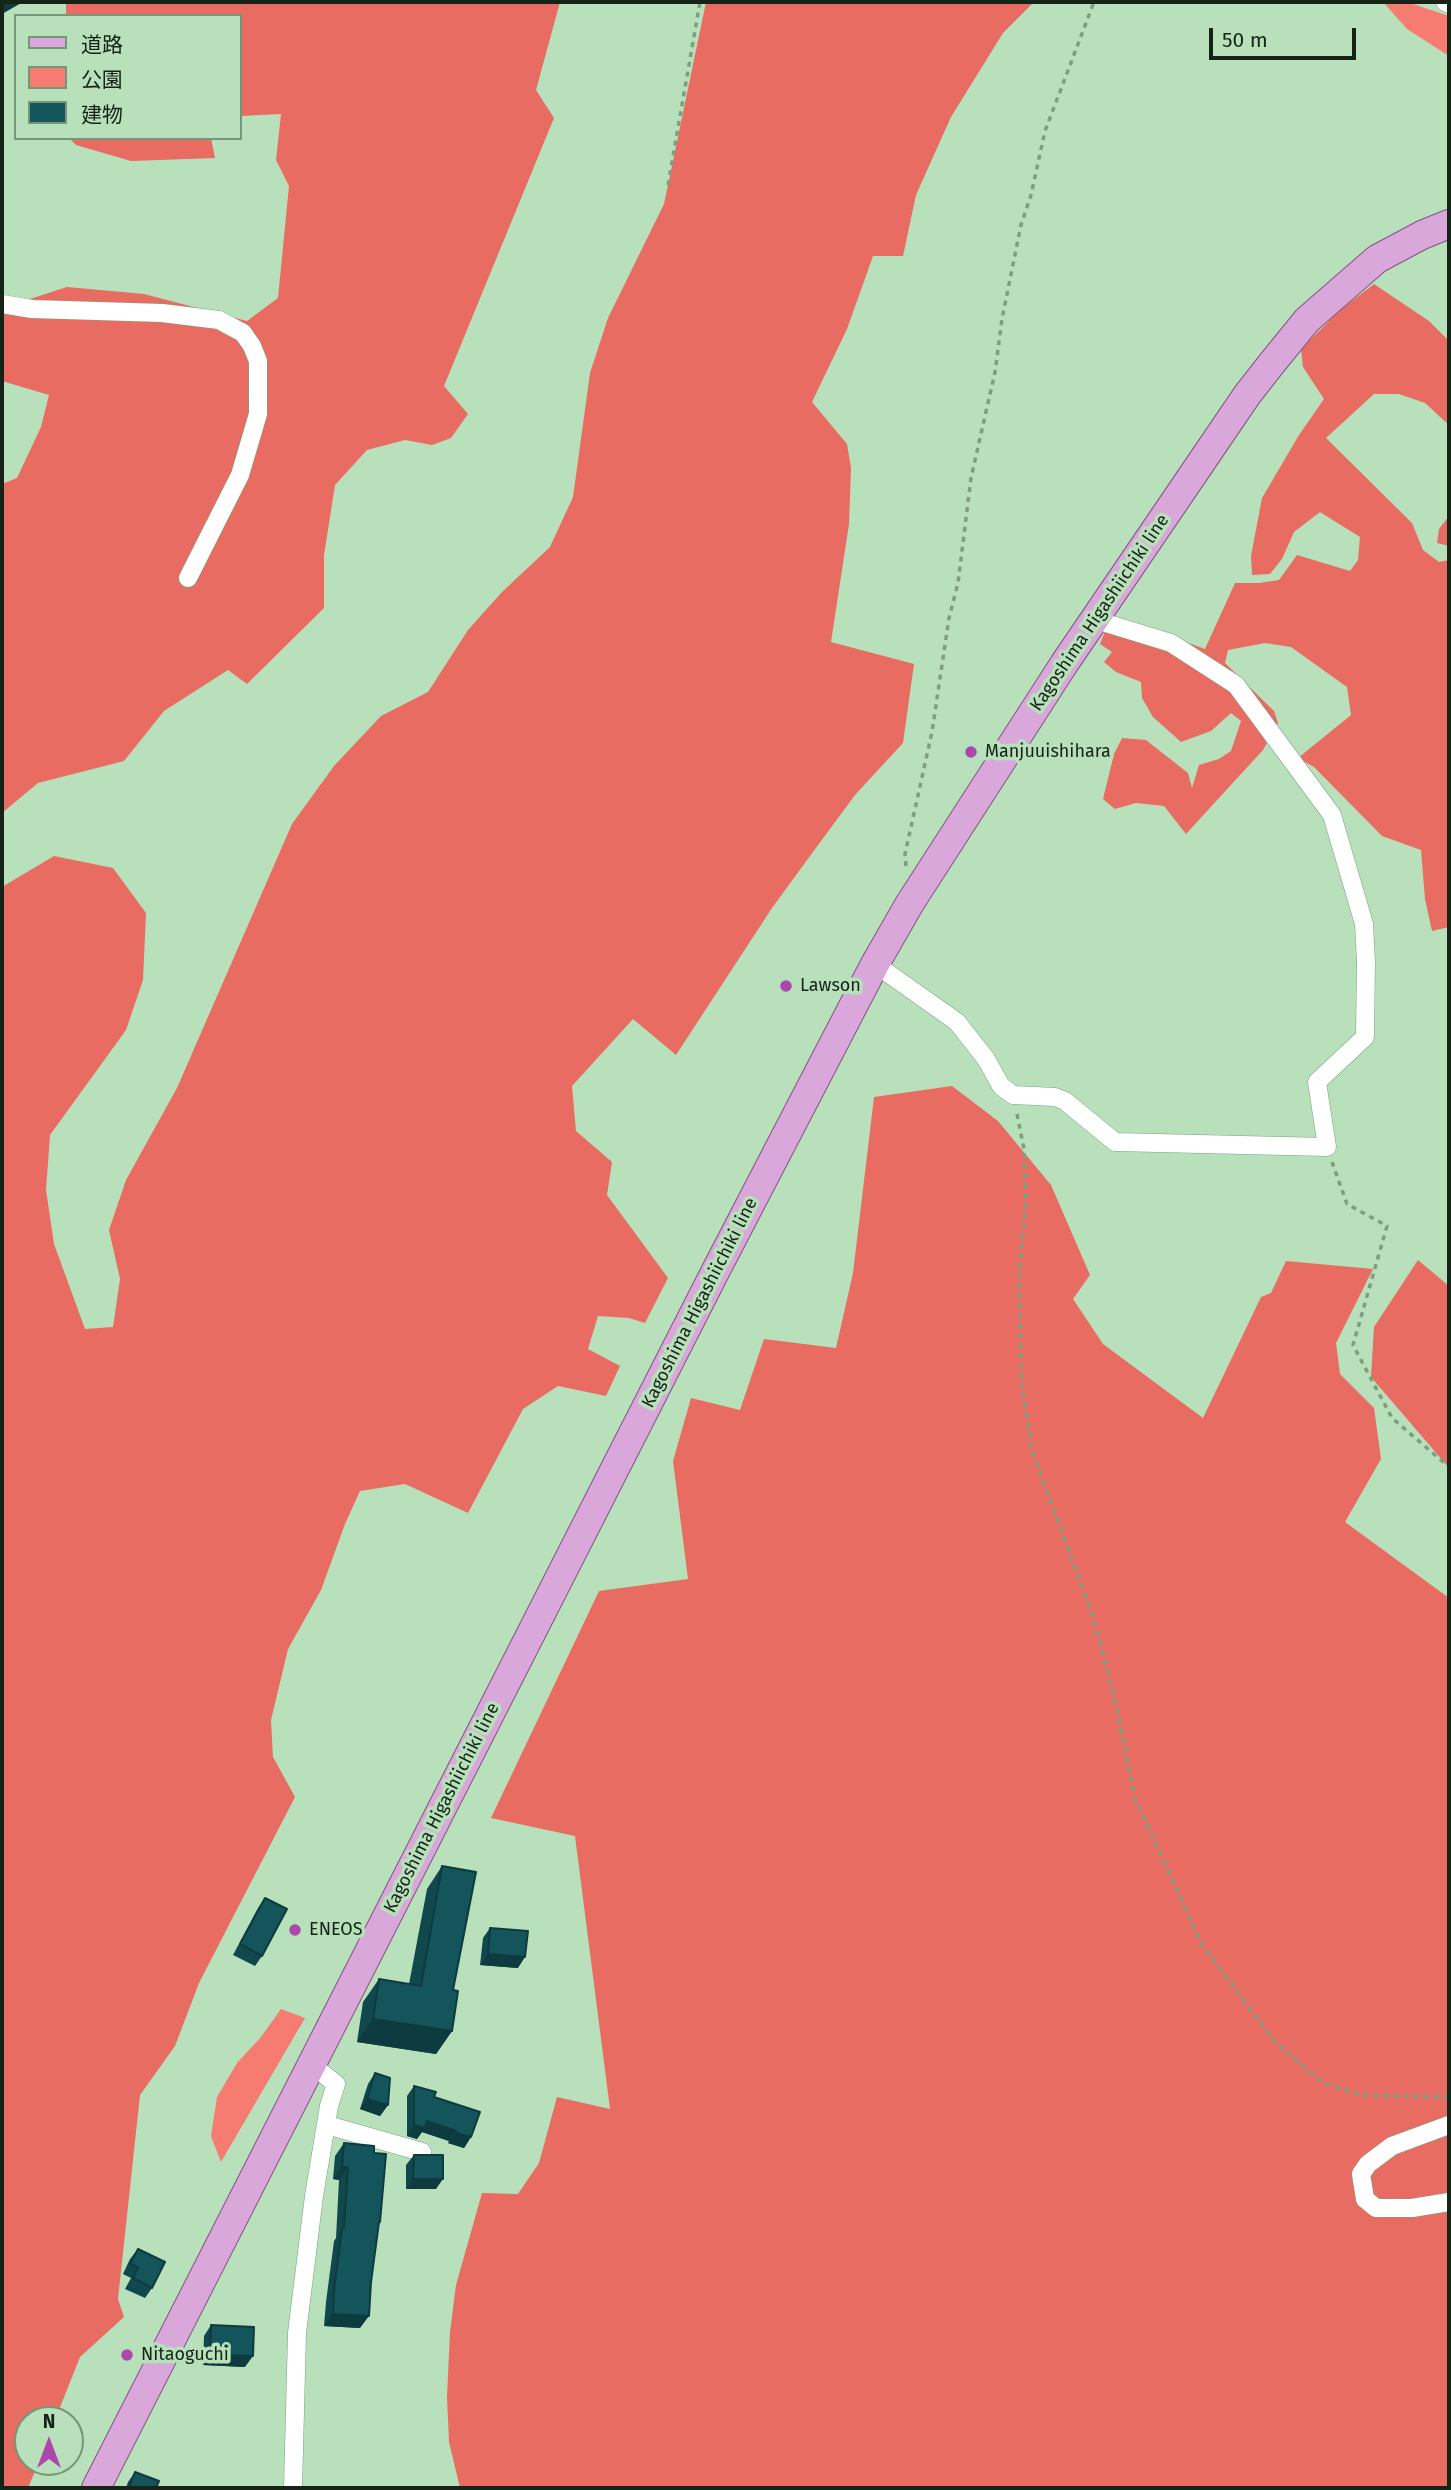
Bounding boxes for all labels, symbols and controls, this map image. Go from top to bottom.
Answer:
legend [14,14,242,140]
scale bar [1213,14,1360,58]
text: 50 m [1222,27,1268,53]
text: 道路 [81,32,123,58]
text: 公園 [81,67,123,93]
text: 建物 [81,102,123,128]
street label: Kagoshima Higashiichiki line [1026,510,1174,716]
place label: Manjuuishihara [985,741,1111,763]
marker: Manjuuishihara [963,744,979,760]
place label: Lawson [800,975,861,997]
marker: Lawson [778,978,794,994]
street label: Kagoshima Higashiichiki line [638,1194,762,1412]
street label: Kagoshima Higashiichiki line [380,1699,504,1917]
place label: ENEOS [309,1919,363,1941]
marker: ENEOS [287,1922,303,1938]
place label: Nitaoguchi [141,2344,229,2366]
marker: Nitaoguchi [119,2347,135,2363]
north arrow [14,2406,84,2476]
text: N [43,2410,55,2433]

